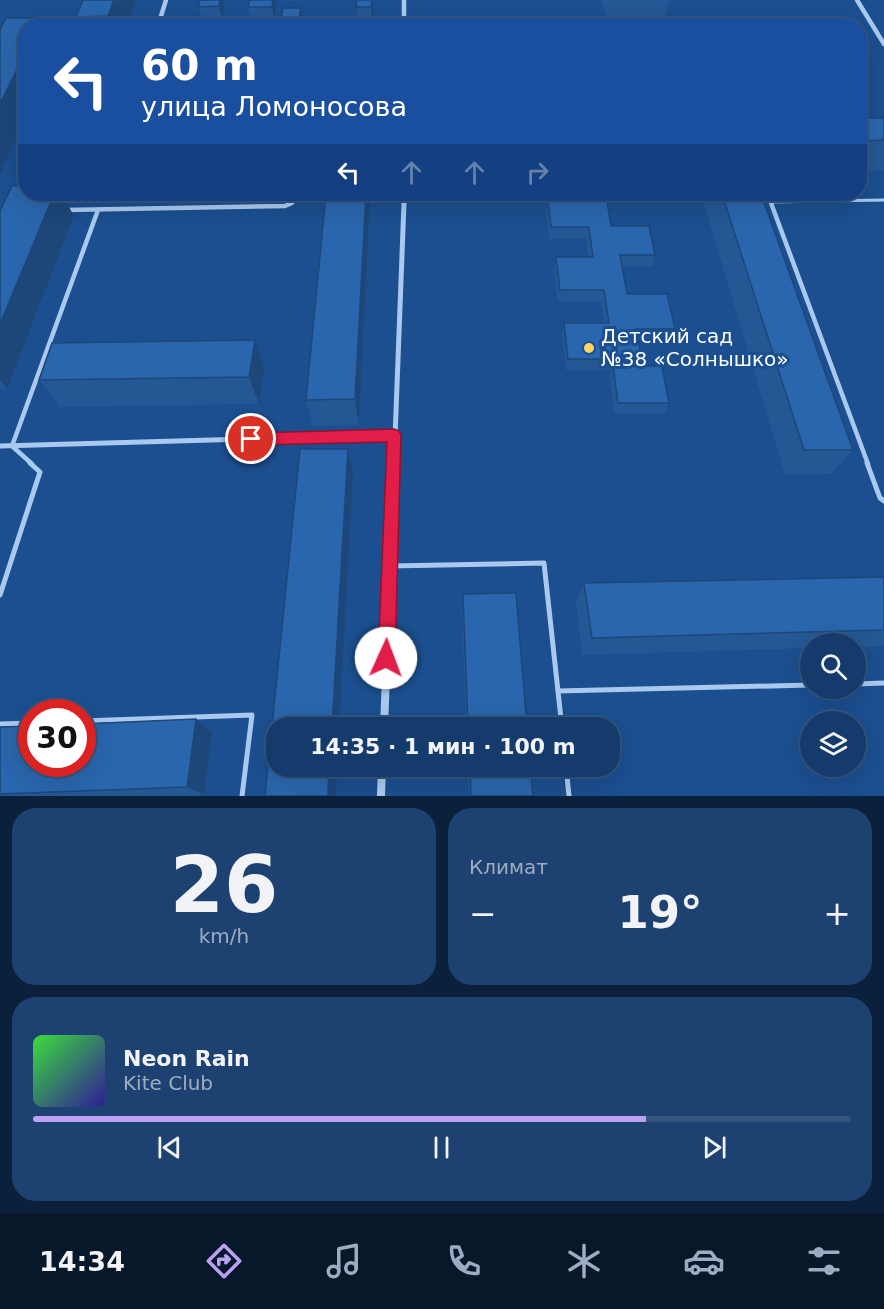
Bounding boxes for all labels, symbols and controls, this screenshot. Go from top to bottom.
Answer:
text: 60 m [141,41,258,90]
icon: left [42,42,120,120]
text: улица Ломоносова [141,91,407,122]
icon: left [332,156,365,189]
icon: ahead [395,156,428,189]
icon: ahead [458,156,491,189]
icon: right [521,156,554,189]
place label: Детский сад №38 «Солнышко» [601,324,789,371]
marker: Детский сад №38 «Солнышко» [582,341,596,355]
pin [225,413,276,464]
icon: arrive [234,422,267,455]
position arrow [354,626,418,690]
map controls [800,633,866,777]
button: search [800,633,866,699]
speed limit sign: 30 [18,699,96,777]
button: layers [800,711,866,777]
text: 14:35 · 1 мин · 100 m [310,734,576,759]
text: 26 [170,840,278,930]
text: Климат [469,855,548,879]
text: 19° [617,886,703,939]
text: − [469,894,497,933]
text: + [823,894,851,933]
text: km/h [199,924,249,948]
text: Neon Rain [123,1046,250,1071]
text: Kite Club [123,1071,213,1095]
icon: previous [153,1131,186,1164]
icon: pause [425,1131,458,1164]
icon: next [698,1131,731,1164]
icon: directions [203,1240,245,1282]
icon: music [323,1240,365,1282]
icon: phone [443,1240,485,1282]
icon: climate [563,1240,605,1282]
icon: car [683,1240,725,1282]
icon: filters [803,1240,845,1282]
text: 14:34 [39,1246,125,1277]

